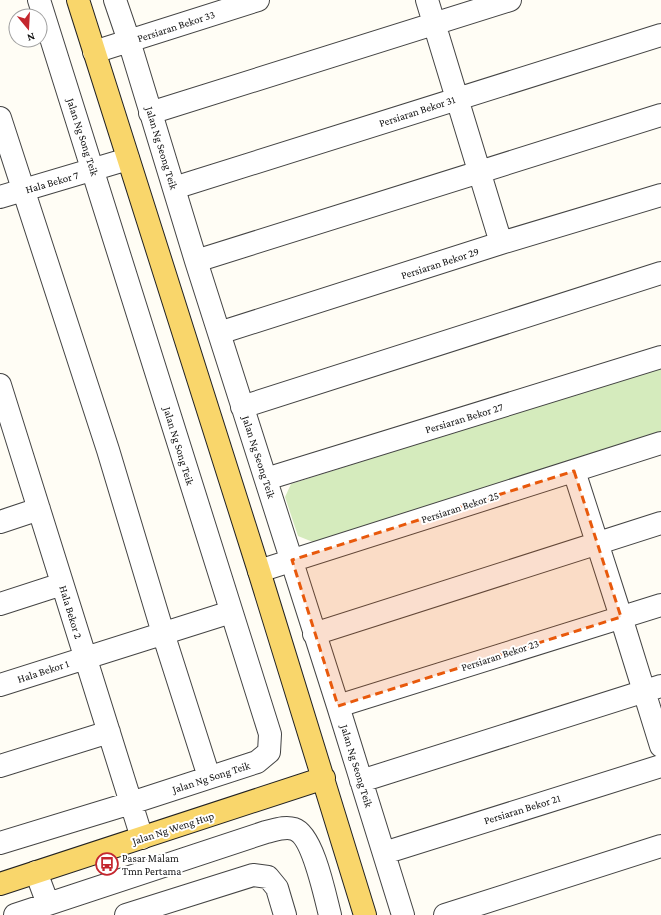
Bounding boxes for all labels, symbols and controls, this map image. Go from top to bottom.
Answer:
north arrow [8,8,48,48]
street label: Persiaran Bekor 33 [136,8,216,44]
text: N [25,31,37,45]
street label: Persiaran Bekor 31 [377,93,457,129]
street label: Jalan Ng Song Teik [63,96,101,178]
street label: Jalan Ng Seong Teik [142,104,181,192]
street label: Hala Bekor 7 [24,169,80,195]
street label: Persiaran Bekor 29 [399,245,481,281]
street label: Persiaran Bekor 27 [424,400,504,436]
street label: Jalan Ng Song Teik [160,404,197,488]
street label: Jalan Ng Seong Teik [239,413,278,501]
street label: Persiaran Bekor 25 [420,489,500,525]
street label: Hala Bekor 2 [57,584,85,640]
street label: Persiaran Bekor 23 [460,637,540,673]
street label: Hala Bekor 1 [16,657,71,685]
street label: Jalan Ng Seong Teik [337,722,376,810]
street label: Jalan Ng Song Teik [170,759,252,797]
street label: Persiaran Bekor 21 [482,792,562,826]
street label: Jalan Ng Weng Hup [130,809,216,848]
bus stop icon: Pasar Malam Tmn Pertama [94,851,120,877]
place label: Pasar Malam Tmn Pertama [122,852,181,877]

